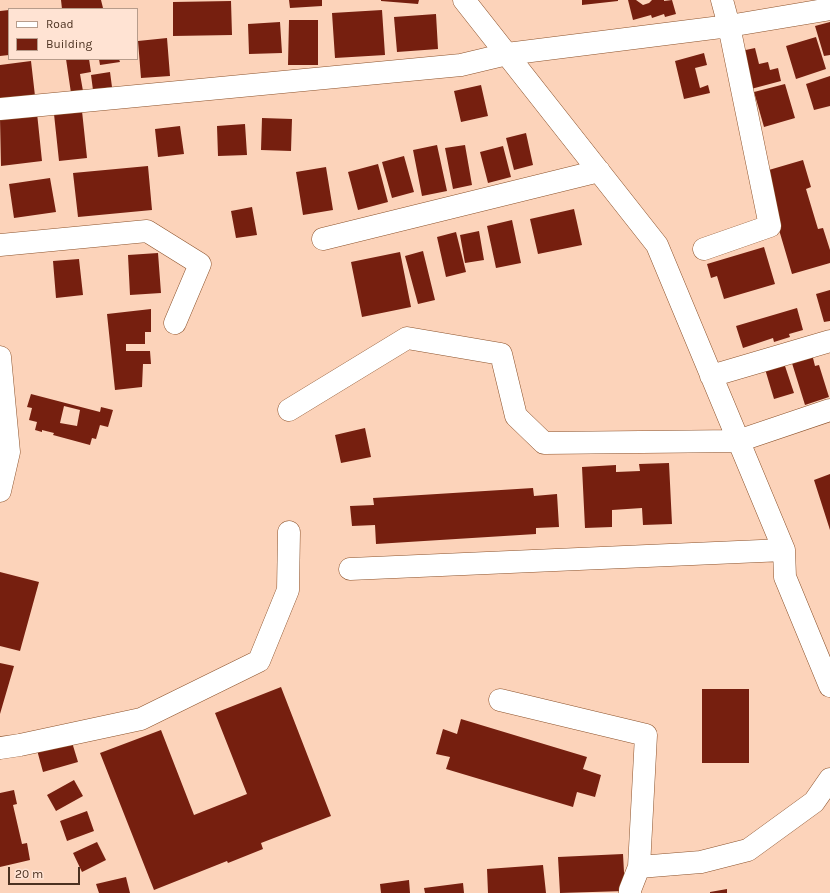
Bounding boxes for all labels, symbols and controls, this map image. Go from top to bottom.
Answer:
legend [8,8,138,60]
text: Road [46,17,74,31]
text: Building [46,37,92,51]
scale bar [10,859,82,885]
text: 20 m [15,867,43,881]

